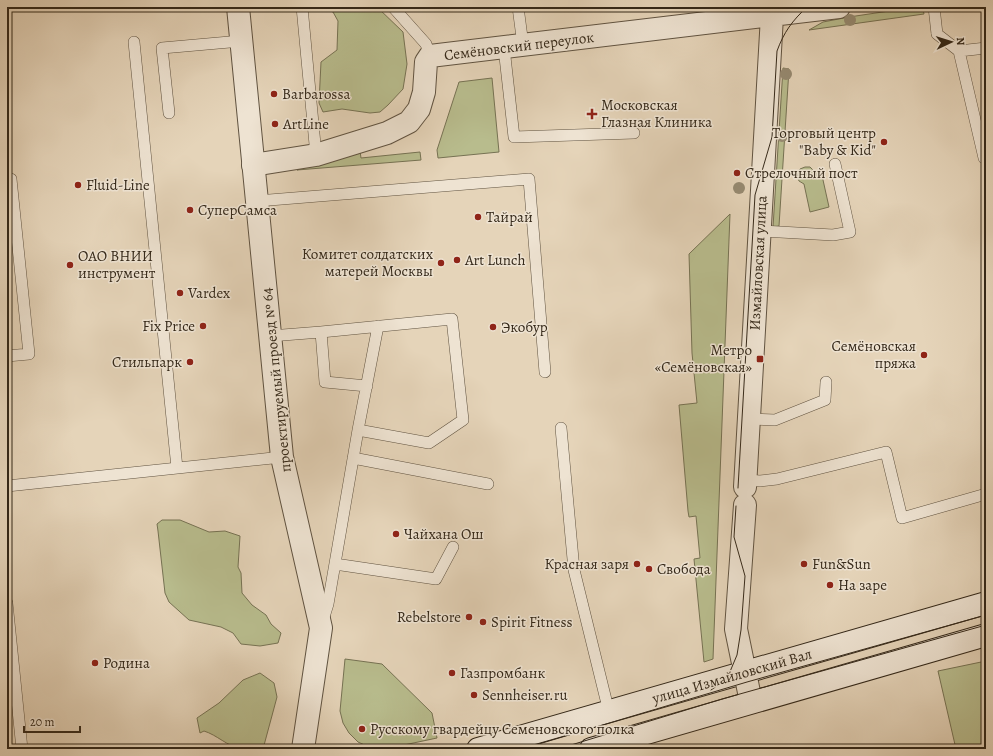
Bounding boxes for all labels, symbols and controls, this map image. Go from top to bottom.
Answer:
north arrow [931,22,971,62]
street label: Семёновский переулок [443,27,595,65]
text: N [953,37,968,46]
place label: Barbarossa [282,84,350,104]
marker: Barbarossa [269,89,279,99]
place label: Московская Глазная Клиника [601,95,712,132]
marker: Московская Глазная Клиника [586,108,598,120]
place label: ArtLine [282,114,329,134]
marker: ArtLine [270,119,280,129]
place label: Торговый центр "Baby & Kid" [772,123,876,160]
marker: Торговый центр "Baby & Kid" [879,137,889,147]
place label: Стрелочный пост [745,163,858,183]
marker: Стрелочный пост [732,168,742,178]
place label: Fluid-Line [86,175,150,195]
marker: Fluid-Line [73,180,83,190]
street label: Измайловская улица [744,195,772,331]
place label: СуперСамса [198,200,277,220]
marker: СуперСамса [185,205,195,215]
place label: Тайрай [486,207,533,227]
marker: Тайрай [473,212,483,222]
place label: Комитет солдатских матерей Москвы [302,244,434,281]
place label: ОАО ВНИИ инструмент [78,246,156,283]
place label: Art Lunch [464,250,525,270]
marker: Art Lunch [452,255,462,265]
marker: Комитет солдатских матерей Москвы [436,258,446,268]
marker: ОАО ВНИИ инструмент [65,260,75,270]
place label: Vardex [187,283,230,303]
street label: проектируемый проезд № 64 [256,287,296,473]
marker: Vardex [175,288,185,298]
place label: Fix Price [142,316,195,336]
place label: Экобур [501,317,548,337]
marker: Fix Price [198,321,208,331]
marker: Экобур [488,322,498,332]
place label: Семёновская пряжа [832,336,916,373]
place label: Метро «Семёновская» [655,340,753,377]
marker: Семёновская пряжа [919,350,929,360]
place label: Стильпарк [112,352,182,372]
marker: Метро «Семёновская» [755,354,765,364]
marker: Стильпарк [185,357,195,367]
place label: Чайхана Ош [404,524,484,544]
marker: Чайхана Ош [391,529,401,539]
place label: Красная заря [544,554,629,574]
place label: Fun&Sun [812,554,871,574]
marker: Красная заря [632,559,642,569]
place label: Свобода [657,559,711,579]
marker: Fun&Sun [799,559,809,569]
marker: Свобода [644,564,654,574]
place label: На заре [838,575,887,595]
marker: На заре [825,580,835,590]
place label: Rebelstore [397,607,461,627]
marker: Rebelstore [464,612,474,622]
place label: Spirit Fitness [491,612,573,632]
marker: Spirit Fitness [478,617,488,627]
street label: улица Измайловский Вал [649,644,814,709]
place label: Родина [103,653,150,673]
marker: Родина [90,658,100,668]
place label: Газпромбанк [460,663,545,683]
marker: Газпромбанк [447,668,457,678]
place label: Sennheiser.ru [482,685,568,705]
marker: Sennheiser.ru [469,690,479,700]
scale bar [24,708,80,734]
text: 20 m [30,714,54,730]
place label: Русскому гвардейцу Семеновского полка [370,719,635,739]
marker: Русскому гвардейцу Семеновского полка [357,724,367,734]

